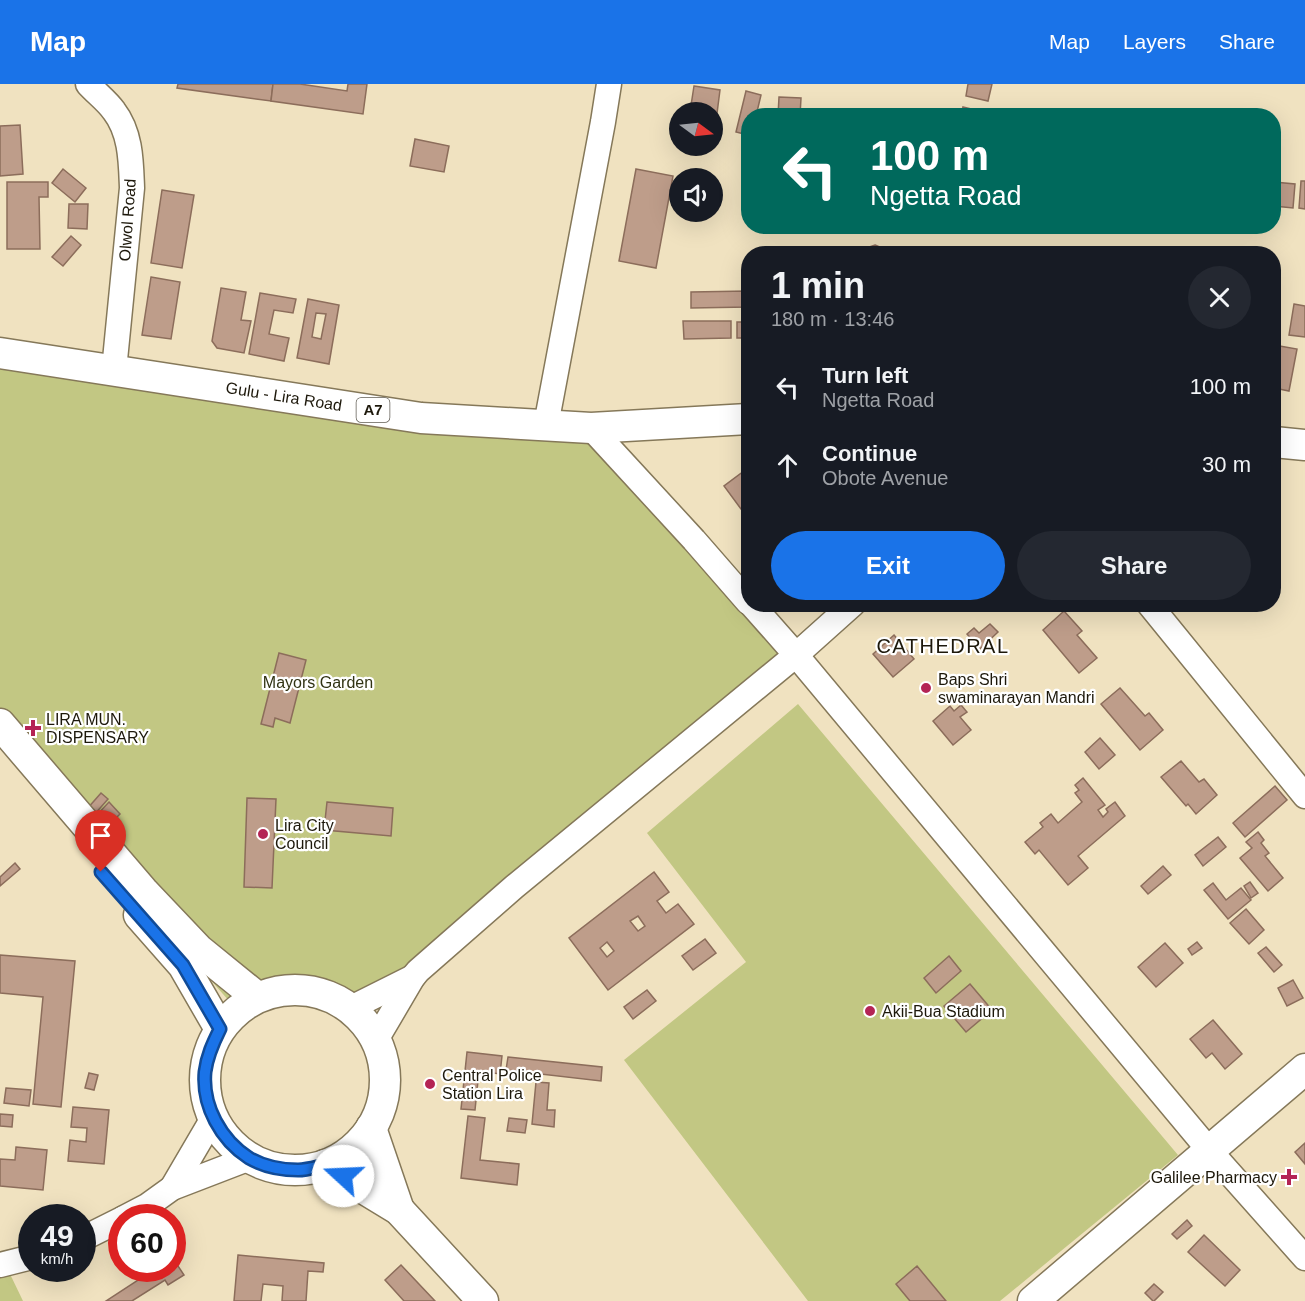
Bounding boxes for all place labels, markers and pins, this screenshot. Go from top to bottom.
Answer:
place label: Baps Shri swaminarayan Mandri [938,671,1095,706]
marker: Baps Shri swaminarayan Mandri [919,681,933,695]
place label: LIRA MUN. DISPENSARY [46,711,149,746]
marker: LIRA MUN. DISPENSARY [24,719,42,737]
pin [75,810,126,872]
place label: Lira City Council [275,817,334,852]
marker: Lira City Council [256,827,270,841]
place label: Akii-Bua Stadium [882,1003,1005,1020]
marker: Akii-Bua Stadium [863,1004,877,1018]
place label: Central Police Station Lira [442,1067,542,1102]
marker: Central Police Station Lira [423,1077,437,1091]
place label: Galilee Pharmacy [1151,1169,1277,1186]
marker: Galilee Pharmacy [1282,1170,1296,1184]

